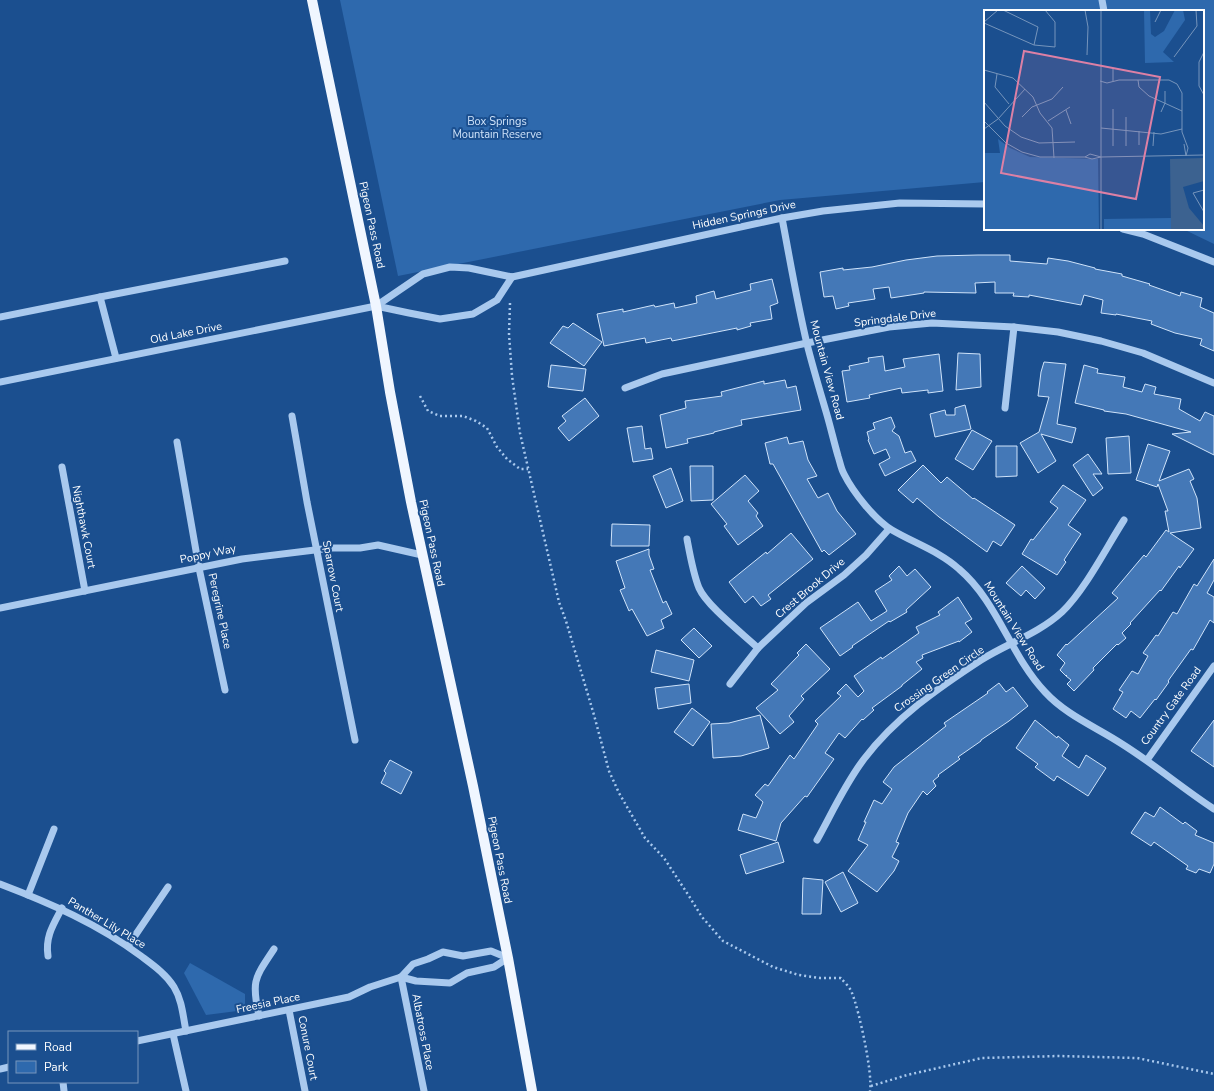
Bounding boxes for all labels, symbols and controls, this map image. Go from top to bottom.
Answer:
inset map [984,10,1204,230]
park label: Box Springs Mountain Reserve [452,114,542,142]
street label: Pigeon Pass Road [355,180,389,270]
street label: Hidden Springs Drive [691,197,797,233]
street label: Springdale Drive [853,306,937,330]
street label: Mountain View Road [806,318,848,422]
street label: Old Lake Drive [149,319,223,347]
street label: Nighthawk Court [69,484,99,570]
street label: Pigeon Pass Road [415,498,449,588]
street label: Sparrow Court [319,539,347,613]
street label: Poppy Way [179,541,238,567]
street label: Crest Brook Drive [772,554,848,622]
street label: Peregrine Place [205,572,235,650]
street label: Mountain View Road [980,578,1048,674]
street label: Crossing Green Circle [891,642,987,716]
street label: Country Gate Road [1137,664,1205,748]
street label: Pigeon Pass Road [484,815,516,905]
street label: Panther Lily Place [65,894,149,952]
street label: Freesia Place [235,989,301,1017]
street label: Albatross Place [408,992,438,1072]
street label: Conure Court [294,1014,322,1082]
legend [8,1031,138,1083]
text: Road [44,1039,72,1055]
text: Park [44,1059,69,1075]

